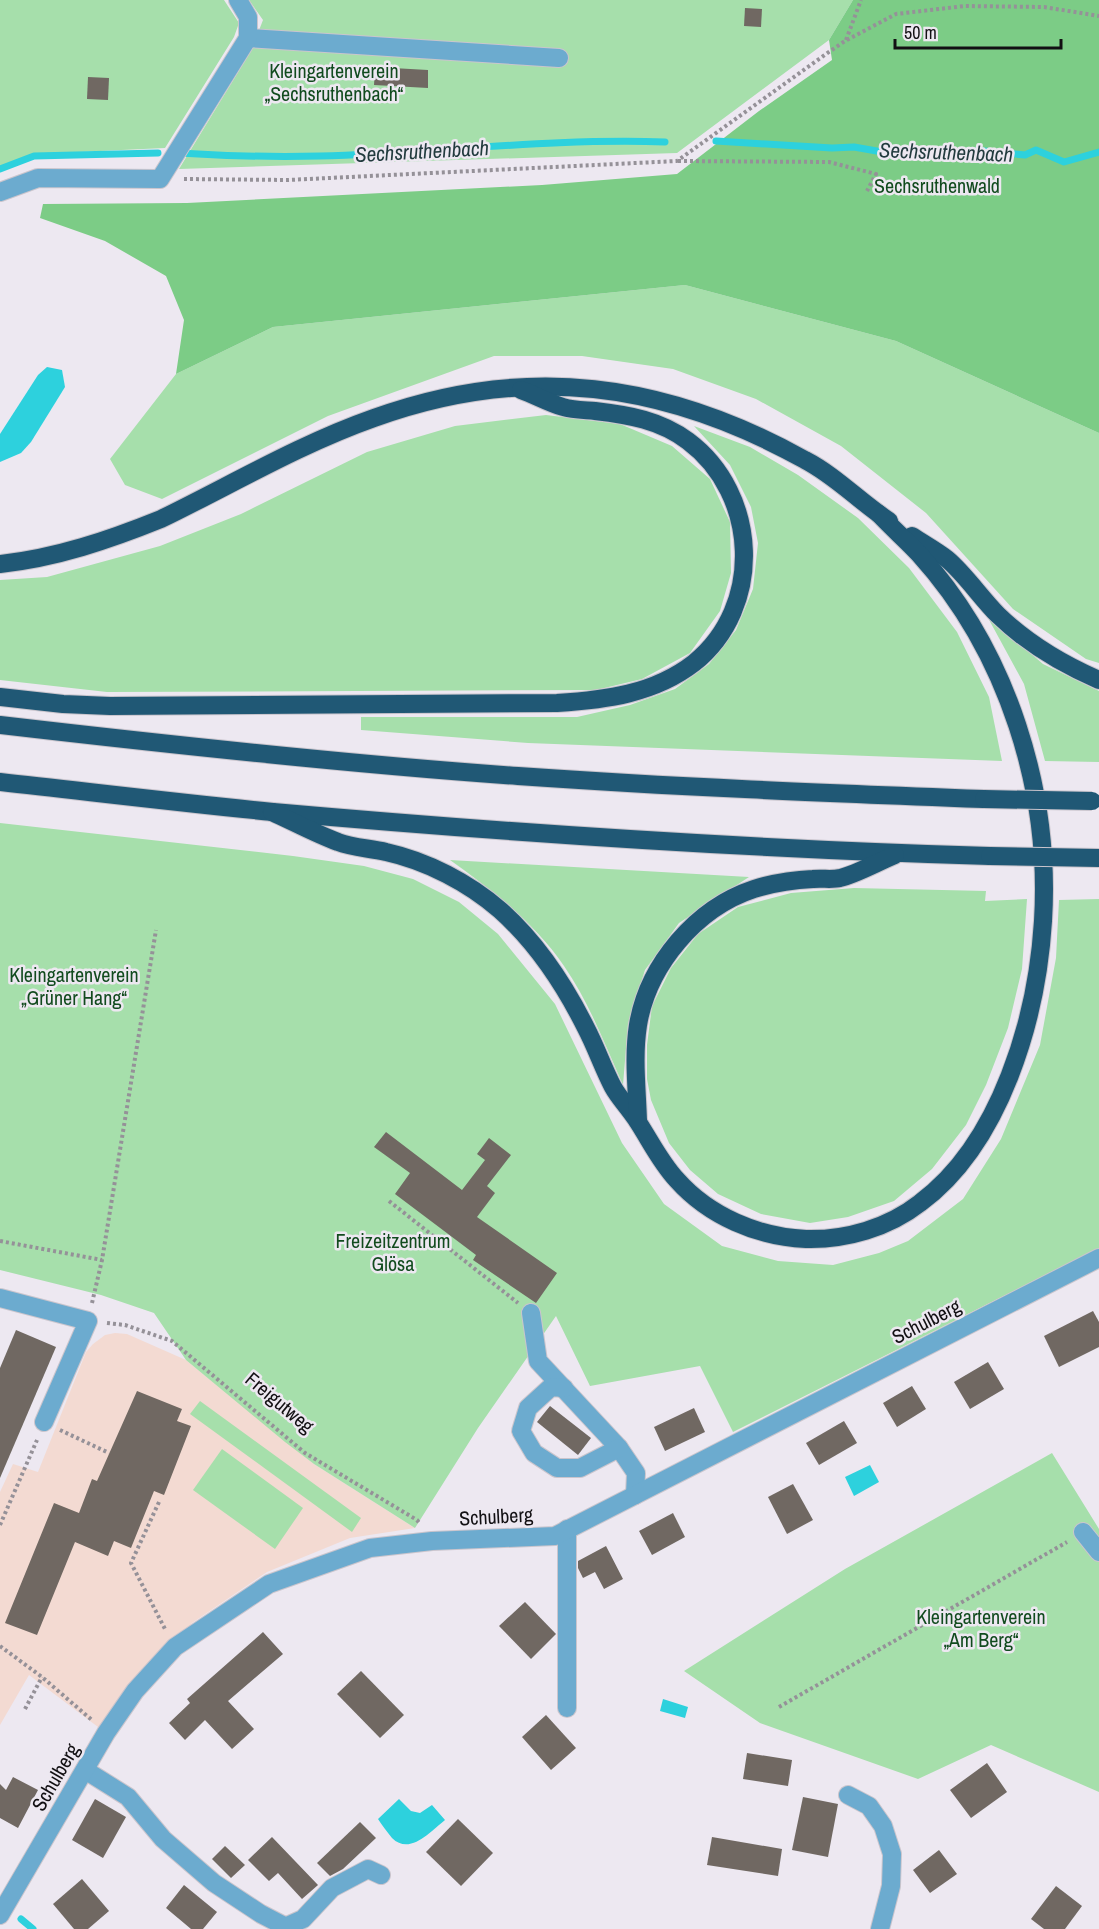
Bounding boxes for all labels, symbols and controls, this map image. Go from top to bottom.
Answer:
scale bar [895,12,1062,50]
text: 50 m [904,20,937,45]
park label: Kleingartenverein „Sechsruthenbach“ [265,57,403,107]
water label: Sechsruthenbach [354,133,490,169]
water label: Sechsruthenbach [879,135,1013,169]
park label: Sechsruthenwald [874,172,1000,199]
park label: Kleingartenverein „Grüner Hang“ [9,961,139,1011]
park label: Freizeitzentrum Glösa [336,1227,450,1277]
street label: Schulberg [887,1292,965,1350]
street label: Freigutweg [240,1365,320,1439]
street label: Schulberg [458,1501,534,1531]
park label: Kleingartenverein „Am Berg“ [916,1603,1046,1653]
street label: Schulberg [25,1738,85,1816]

